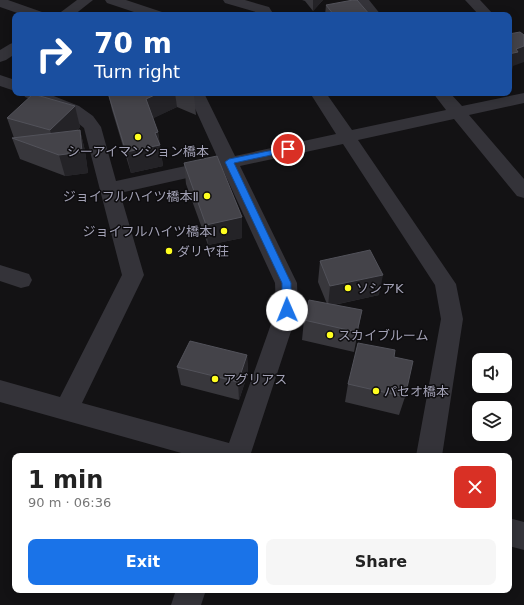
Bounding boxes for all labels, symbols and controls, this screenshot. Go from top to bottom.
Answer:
text: 70 m [94,27,172,60]
icon: right [28,28,80,80]
text: Turn right [94,61,180,82]
marker: シーアイマンション橋本 [133,132,143,142]
pin [271,132,305,166]
icon: arrive [277,138,299,160]
place label: シーアイマンション橋本 [67,144,209,159]
place label: ジョイフルハイツ橋本Ⅱ [63,189,199,204]
marker: ジョイフルハイツ橋本Ⅱ [202,191,212,201]
place label: ジョイフルハイツ橋本Ⅰ [82,224,216,239]
marker: ジョイフルハイツ橋本Ⅰ [219,226,229,236]
place label: ダリヤ荘 [177,244,229,259]
marker: ダリヤ荘 [164,246,174,256]
place label: ソシアK [356,281,404,296]
marker: ソシアK [343,283,353,293]
position arrow [266,289,308,331]
place label: スカイブルーム [338,328,429,343]
marker: スカイブルーム [325,330,335,340]
map controls [472,353,512,441]
button: sound [472,353,512,393]
place label: アグリアス [223,372,287,387]
marker: アグリアス [210,374,220,384]
place label: パセオ橋本 [384,384,449,399]
marker: パセオ橋本 [371,386,381,396]
button: layers [472,401,512,441]
text: 1 min [28,466,103,494]
button: close [454,466,496,508]
text: 90 m · 06:36 [28,495,111,510]
button: Exit [28,539,258,585]
button: Share [266,539,496,585]

